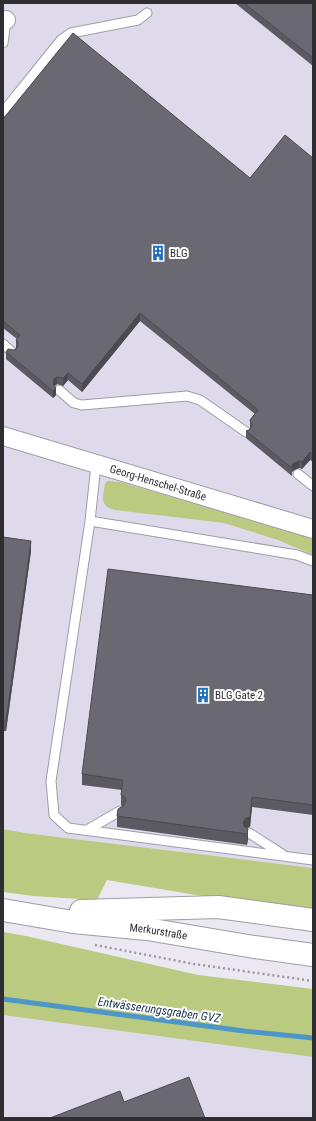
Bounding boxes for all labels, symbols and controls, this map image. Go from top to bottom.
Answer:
building icon: BLG [149,244,167,262]
place label: BLG [170,247,187,260]
street label: Georg-Henschel-Straße [108,462,208,503]
building icon: BLG Gate 2 [194,686,212,704]
place label: BLG Gate 2 [215,689,263,702]
street label: Merkurstraße [129,921,188,942]
water label: Entwässerungsgraben GVZ [97,994,222,1026]

